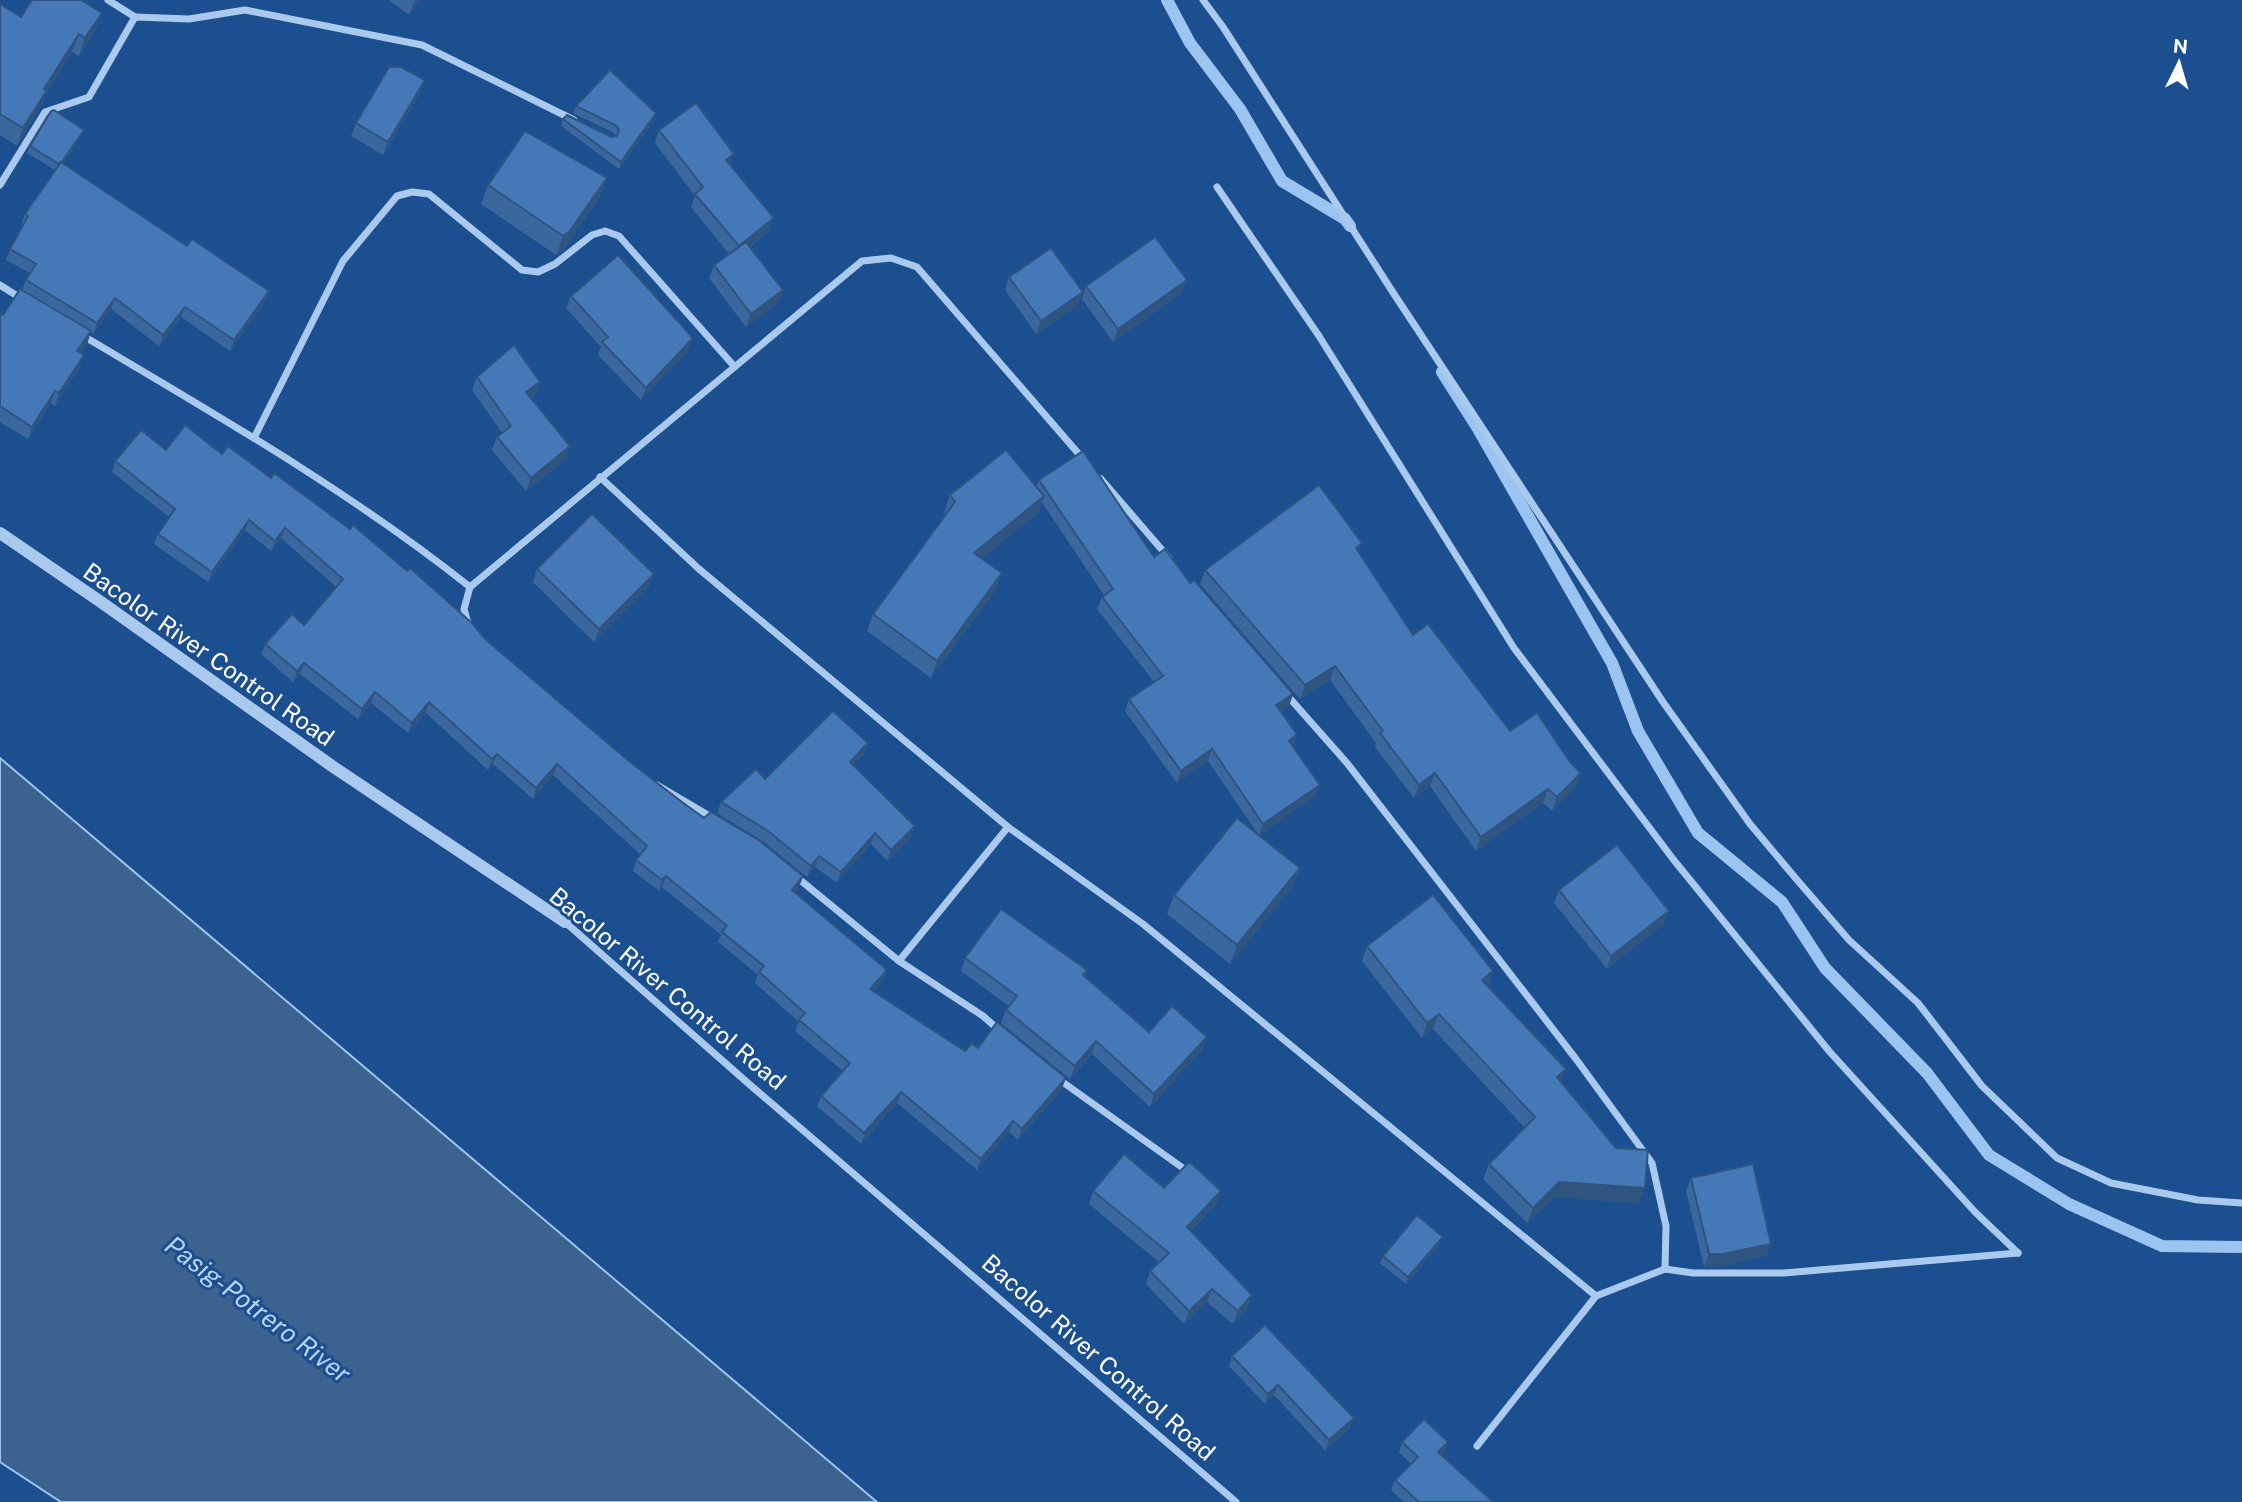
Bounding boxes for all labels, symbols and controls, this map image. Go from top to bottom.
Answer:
north arrow [2144,28,2214,98]
text: N [2172,34,2189,58]
street label: Bacolor River Control Road [78,557,340,751]
street label: Bacolor River Control Road [544,881,792,1095]
water label: Pasig-Potrero River [159,1229,357,1389]
street label: Bacolor River Control Road [977,1248,1221,1466]

